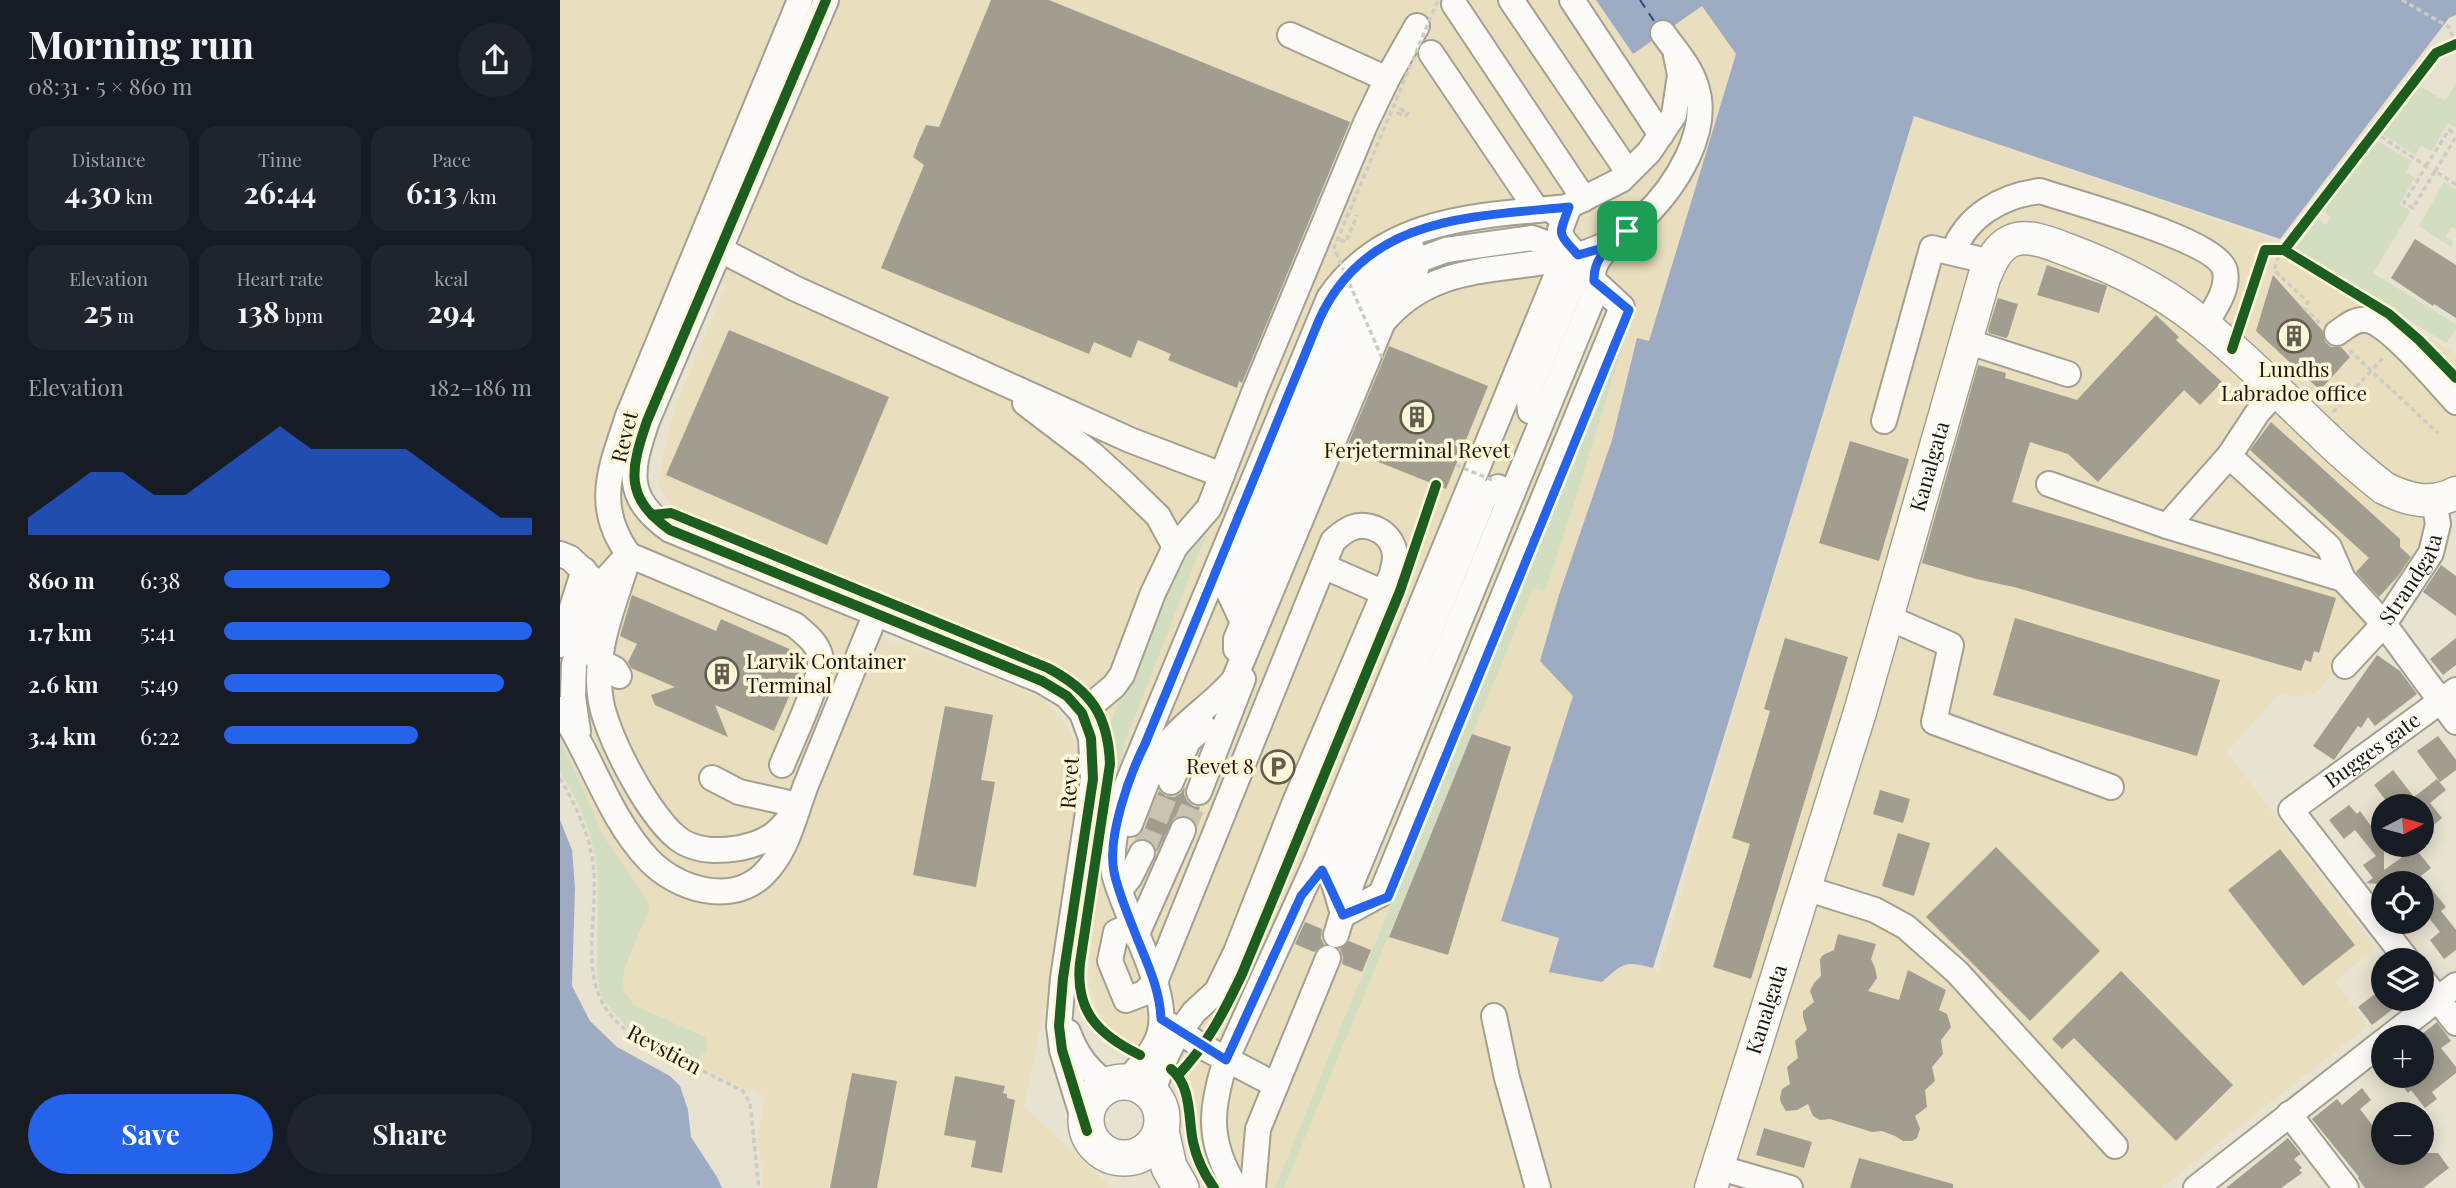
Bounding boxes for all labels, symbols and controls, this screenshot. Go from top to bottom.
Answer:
text: Morning run [28,18,254,69]
button: share [458,23,532,97]
text: 08:31 · 5 × 860 m [28,70,193,101]
text: Distance [72,146,146,172]
text: Time [258,146,302,172]
text: Pace [432,146,471,172]
text: 4.30 [64,172,121,212]
text: 26:44 [244,172,316,212]
text: 6:13 [406,172,457,212]
text: km [121,183,153,209]
text: /km [457,183,497,209]
pin [1597,201,1657,261]
icon: arrive [1608,212,1646,250]
text: Elevation [69,265,148,291]
text: Heart rate [237,265,323,291]
text: kcal [434,265,468,291]
text: 25 [83,291,113,331]
text: 138 [237,291,280,331]
text: 294 [427,291,475,331]
text: m [113,302,134,328]
text: bpm [280,302,323,328]
building icon: Lundhs Labradoe office [2275,317,2313,355]
place label: Lundhs Labradoe office [2221,354,2367,406]
text: Elevation [28,371,124,402]
text: 182–186 m [429,371,532,402]
building icon: Ferjeterminal Revet [1398,398,1436,436]
street label: Revet [603,407,643,465]
street label: Kanalgata [1902,417,1955,514]
place label: Ferjeterminal Revet [1324,435,1511,463]
street label: Strandgata [2371,530,2447,629]
text: 860 m [28,564,95,595]
text: 6:38 [140,564,180,595]
text: 1.7 km [28,616,92,647]
text: 5:41 [140,616,176,647]
place label: Larvik Container Terminal [746,646,907,698]
building icon: Larvik Container Terminal [703,655,741,693]
text: 2.6 km [28,668,99,699]
text: 5:49 [140,668,179,699]
street label: Bugges gate [2318,705,2425,793]
text: 3.4 km [28,720,97,751]
text: 6:22 [140,720,180,751]
parking icon: Revet 8 [1259,748,1297,786]
place label: Revet 8 [1186,751,1254,779]
street label: Revet [1052,755,1084,810]
north arrow [2371,794,2434,858]
map controls [2371,794,2434,1165]
button: locate [2371,871,2434,934]
button: layers [2371,948,2434,1011]
street label: Kanalgata [1738,960,1792,1057]
street label: Revstien [623,1017,707,1080]
button: + [2371,1025,2434,1088]
button: Save [28,1094,273,1174]
button: Share [287,1094,532,1174]
button: − [2371,1102,2434,1165]

